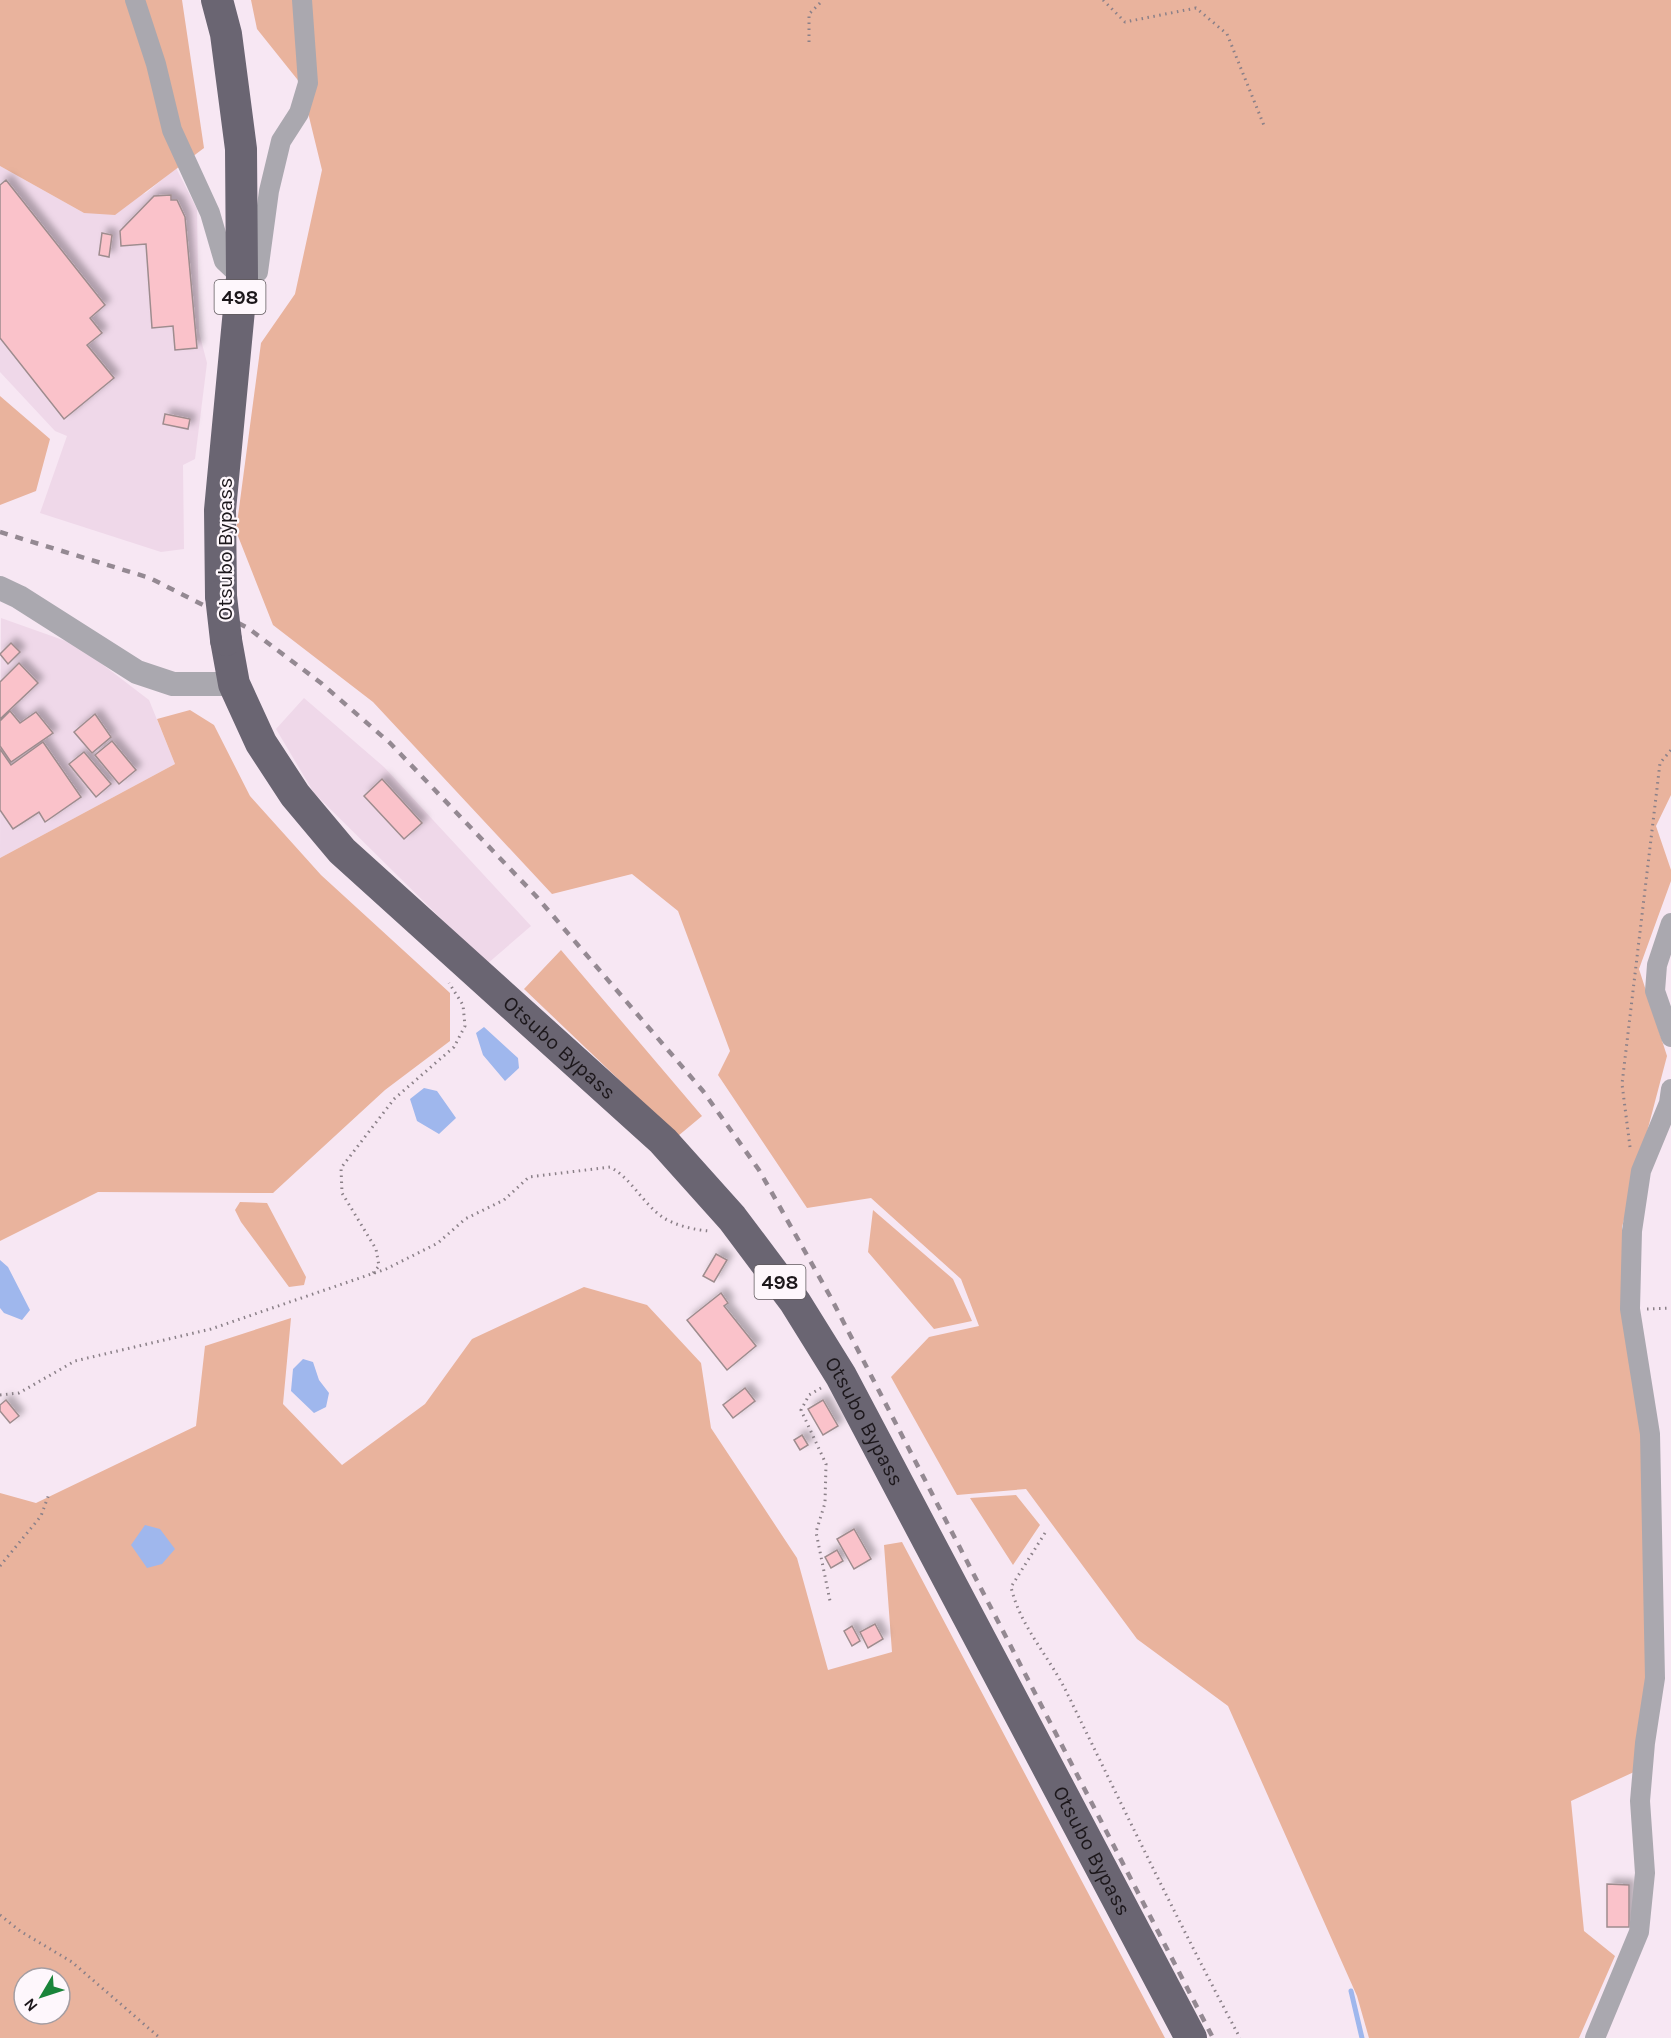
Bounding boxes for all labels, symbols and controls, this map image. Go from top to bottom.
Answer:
road number: 498 [214,280,266,314]
street label: Otsubo Bypass [213,478,237,620]
street label: Otsubo Bypass [498,991,621,1104]
road number: 498 [754,1265,806,1299]
street label: Otsubo Bypass [820,1352,909,1490]
street label: Otsubo Bypass [1048,1782,1136,1920]
north arrow [12,1966,72,2026]
text: N [20,1995,42,2016]

